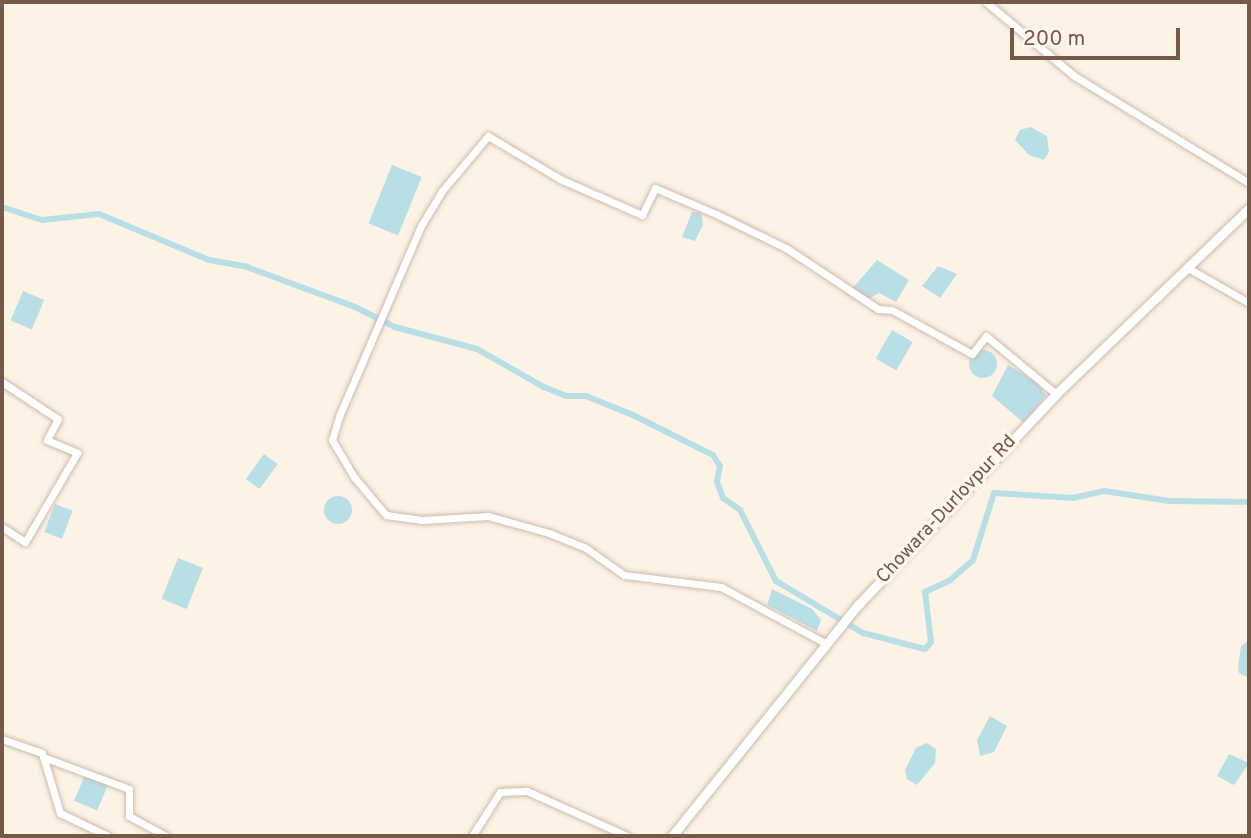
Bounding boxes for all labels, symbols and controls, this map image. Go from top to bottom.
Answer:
scale bar [1013,14,1183,58]
text: 200 m [1023,26,1085,53]
street label: Chowara-Durlovpur Rd [872,431,1022,589]

